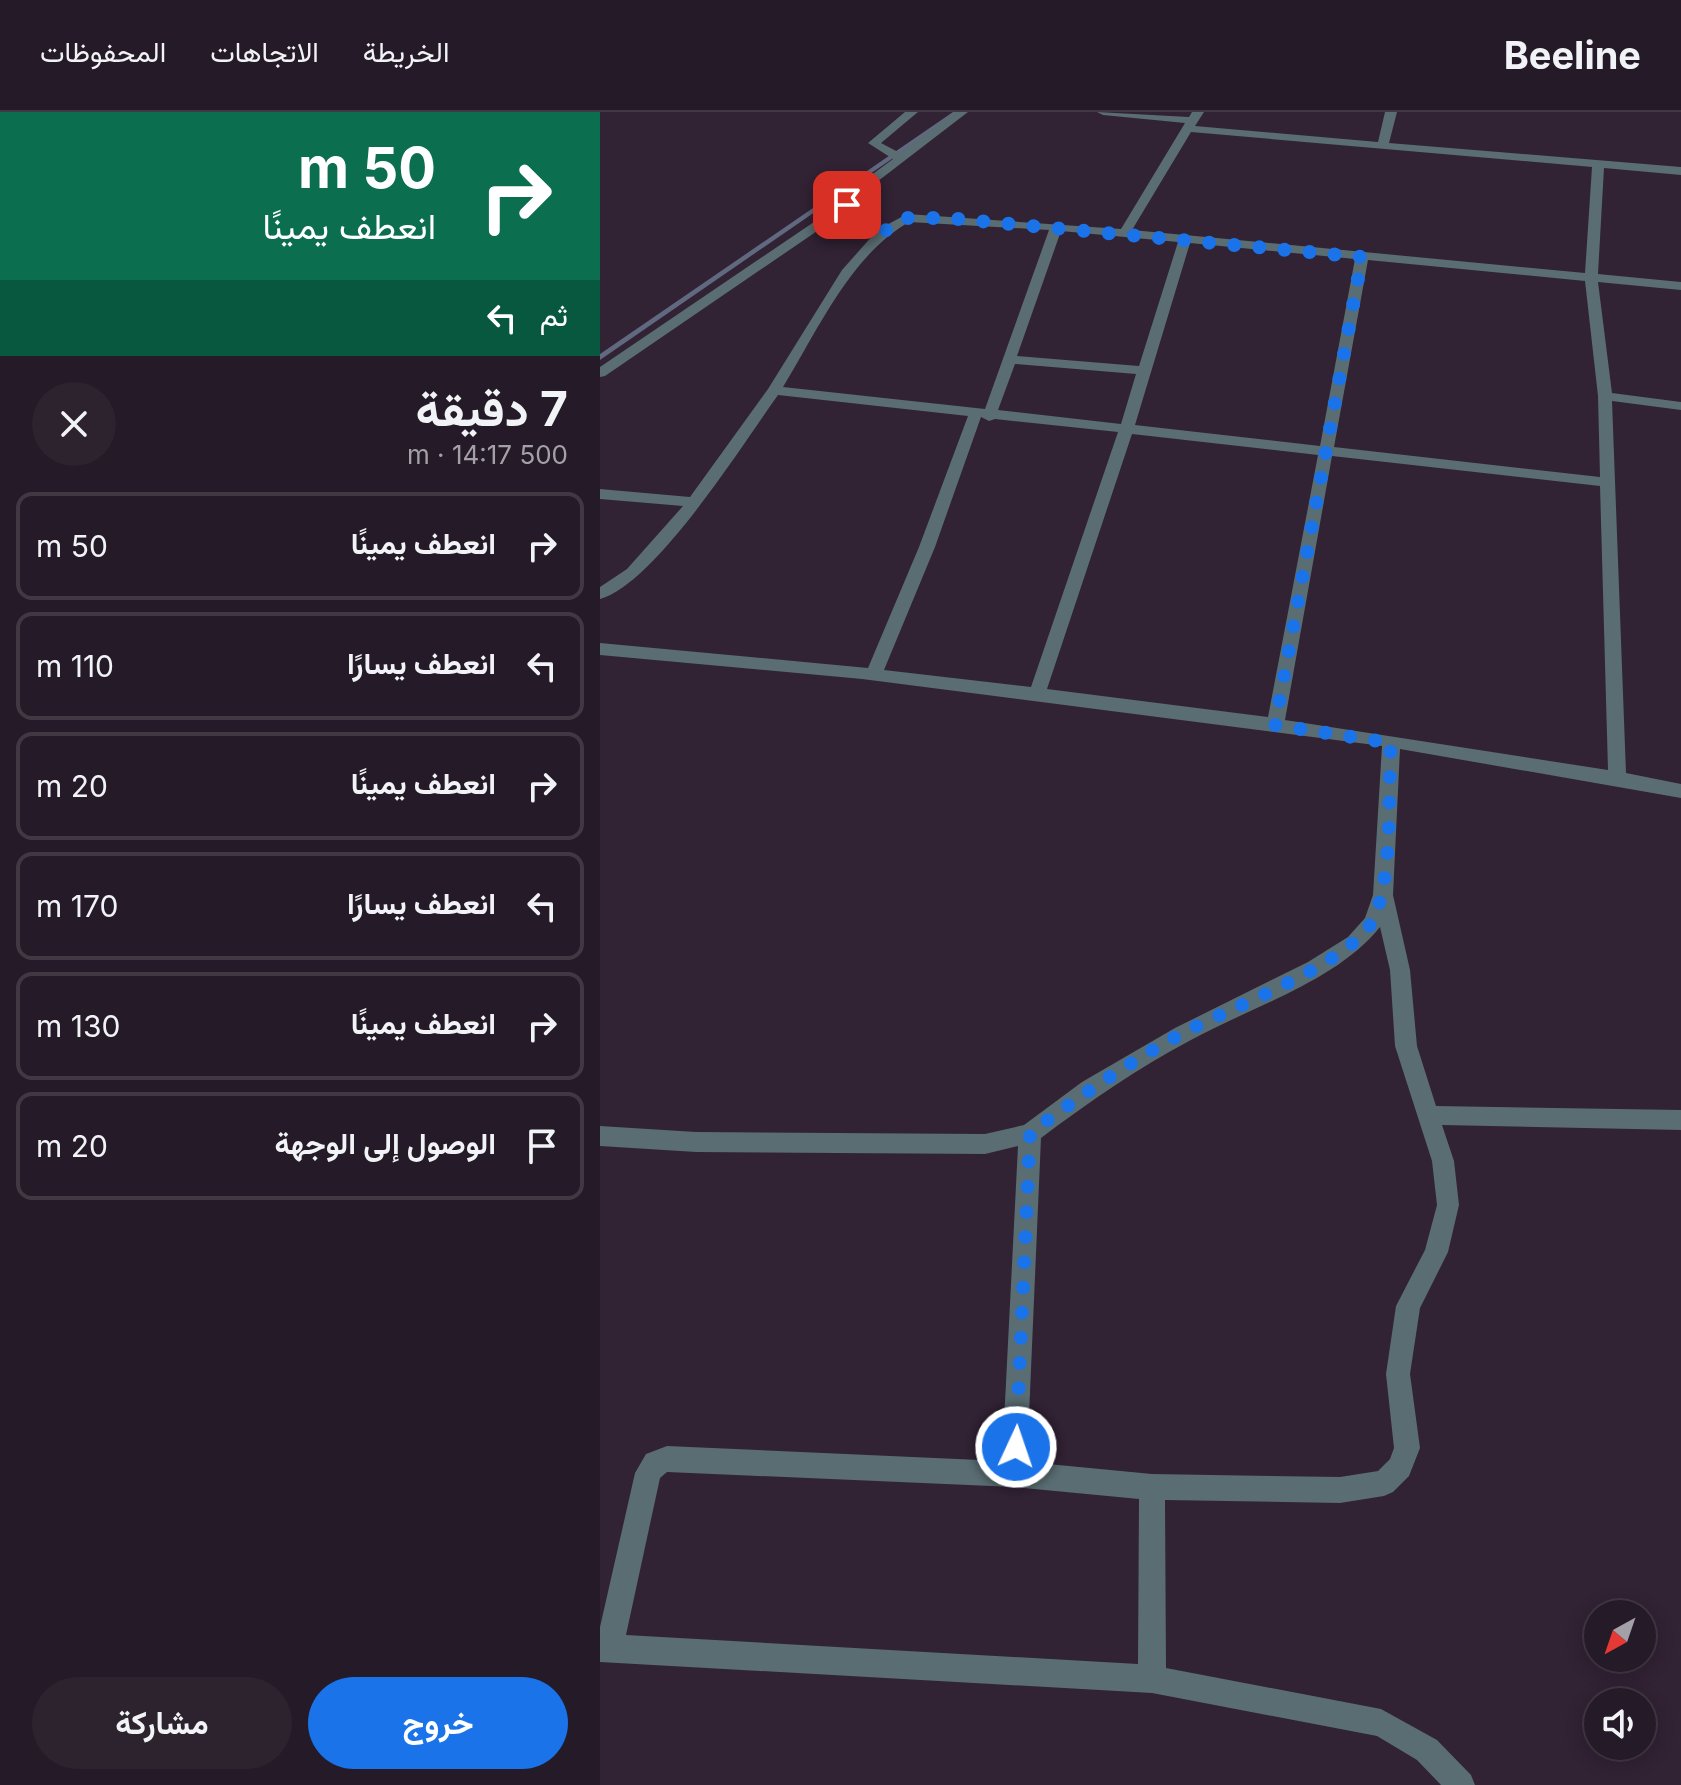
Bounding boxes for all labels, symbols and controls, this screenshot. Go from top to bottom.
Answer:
text: Beeline [1504,32,1641,78]
text: المحفوظات [40,35,166,69]
text: الاتجاهات [210,35,319,69]
text: الخريطة [363,35,449,69]
text: 50 m [298,134,436,202]
icon: right [464,144,568,248]
pin [813,171,881,239]
icon: arrive [825,183,869,227]
text: انعطف يمينًا [262,204,436,248]
icon: left [480,296,524,340]
text: ثم [540,297,568,333]
text: 7 دقيقة [416,379,568,438]
button: close [32,382,116,466]
text: 500 m · 14:17 [407,439,568,470]
icon: right [520,524,564,568]
text: انعطف يمينًا [351,525,496,561]
text: 50 m [36,528,108,564]
icon: left [520,644,564,688]
text: انعطف يسارًا [347,645,496,681]
text: 110 m [36,648,114,684]
icon: right [520,764,564,808]
text: انعطف يمينًا [351,765,496,801]
text: 20 m [36,768,108,804]
icon: left [520,884,564,928]
text: انعطف يسارًا [347,885,496,921]
text: 170 m [36,888,118,924]
icon: right [520,1004,564,1048]
text: انعطف يمينًا [351,1005,496,1041]
text: 130 m [36,1008,120,1044]
icon: arrive [520,1124,564,1168]
text: الوصول إلى الوجهة [274,1125,496,1161]
text: 20 m [36,1128,108,1164]
position arrow [974,1405,1058,1489]
north arrow [1584,1600,1656,1672]
map controls [1584,1600,1656,1760]
button: مشاركة [32,1677,292,1769]
button: خروج [308,1677,568,1769]
button: sound [1584,1688,1656,1760]

